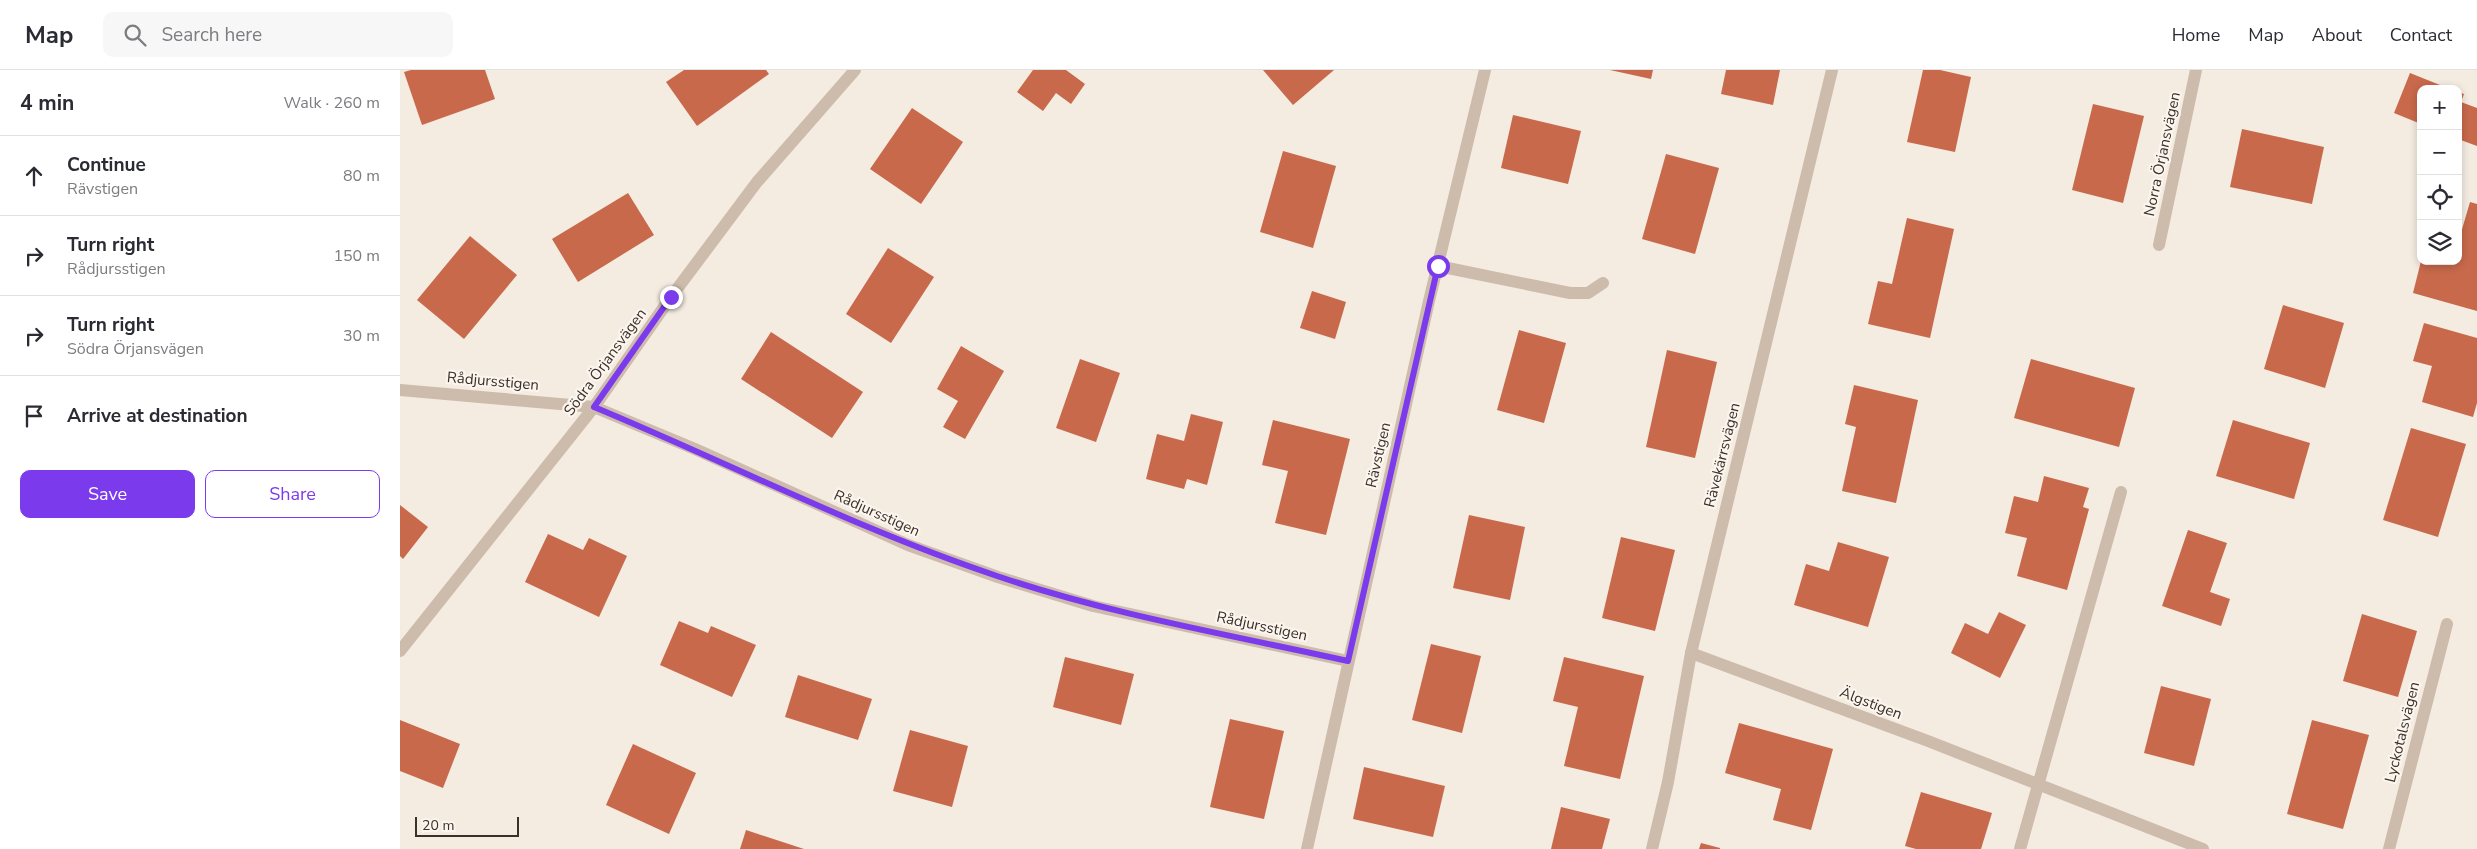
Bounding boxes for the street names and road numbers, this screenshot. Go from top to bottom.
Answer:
street label: Norra Örjansvägen [2139,90,2185,218]
street label: Södra Örjansvägen [559,304,651,420]
street label: Rådjursstigen [446,367,540,395]
street label: Rävekärrsvägen [1699,400,1745,510]
street label: Rävstigen [1361,420,1395,490]
street label: Rådjursstigen [831,485,923,541]
street label: Rådjursstigen [1215,607,1309,645]
street label: Lyckotalsvägen [2380,680,2424,784]
street label: Älgstigen [1837,682,1905,724]

